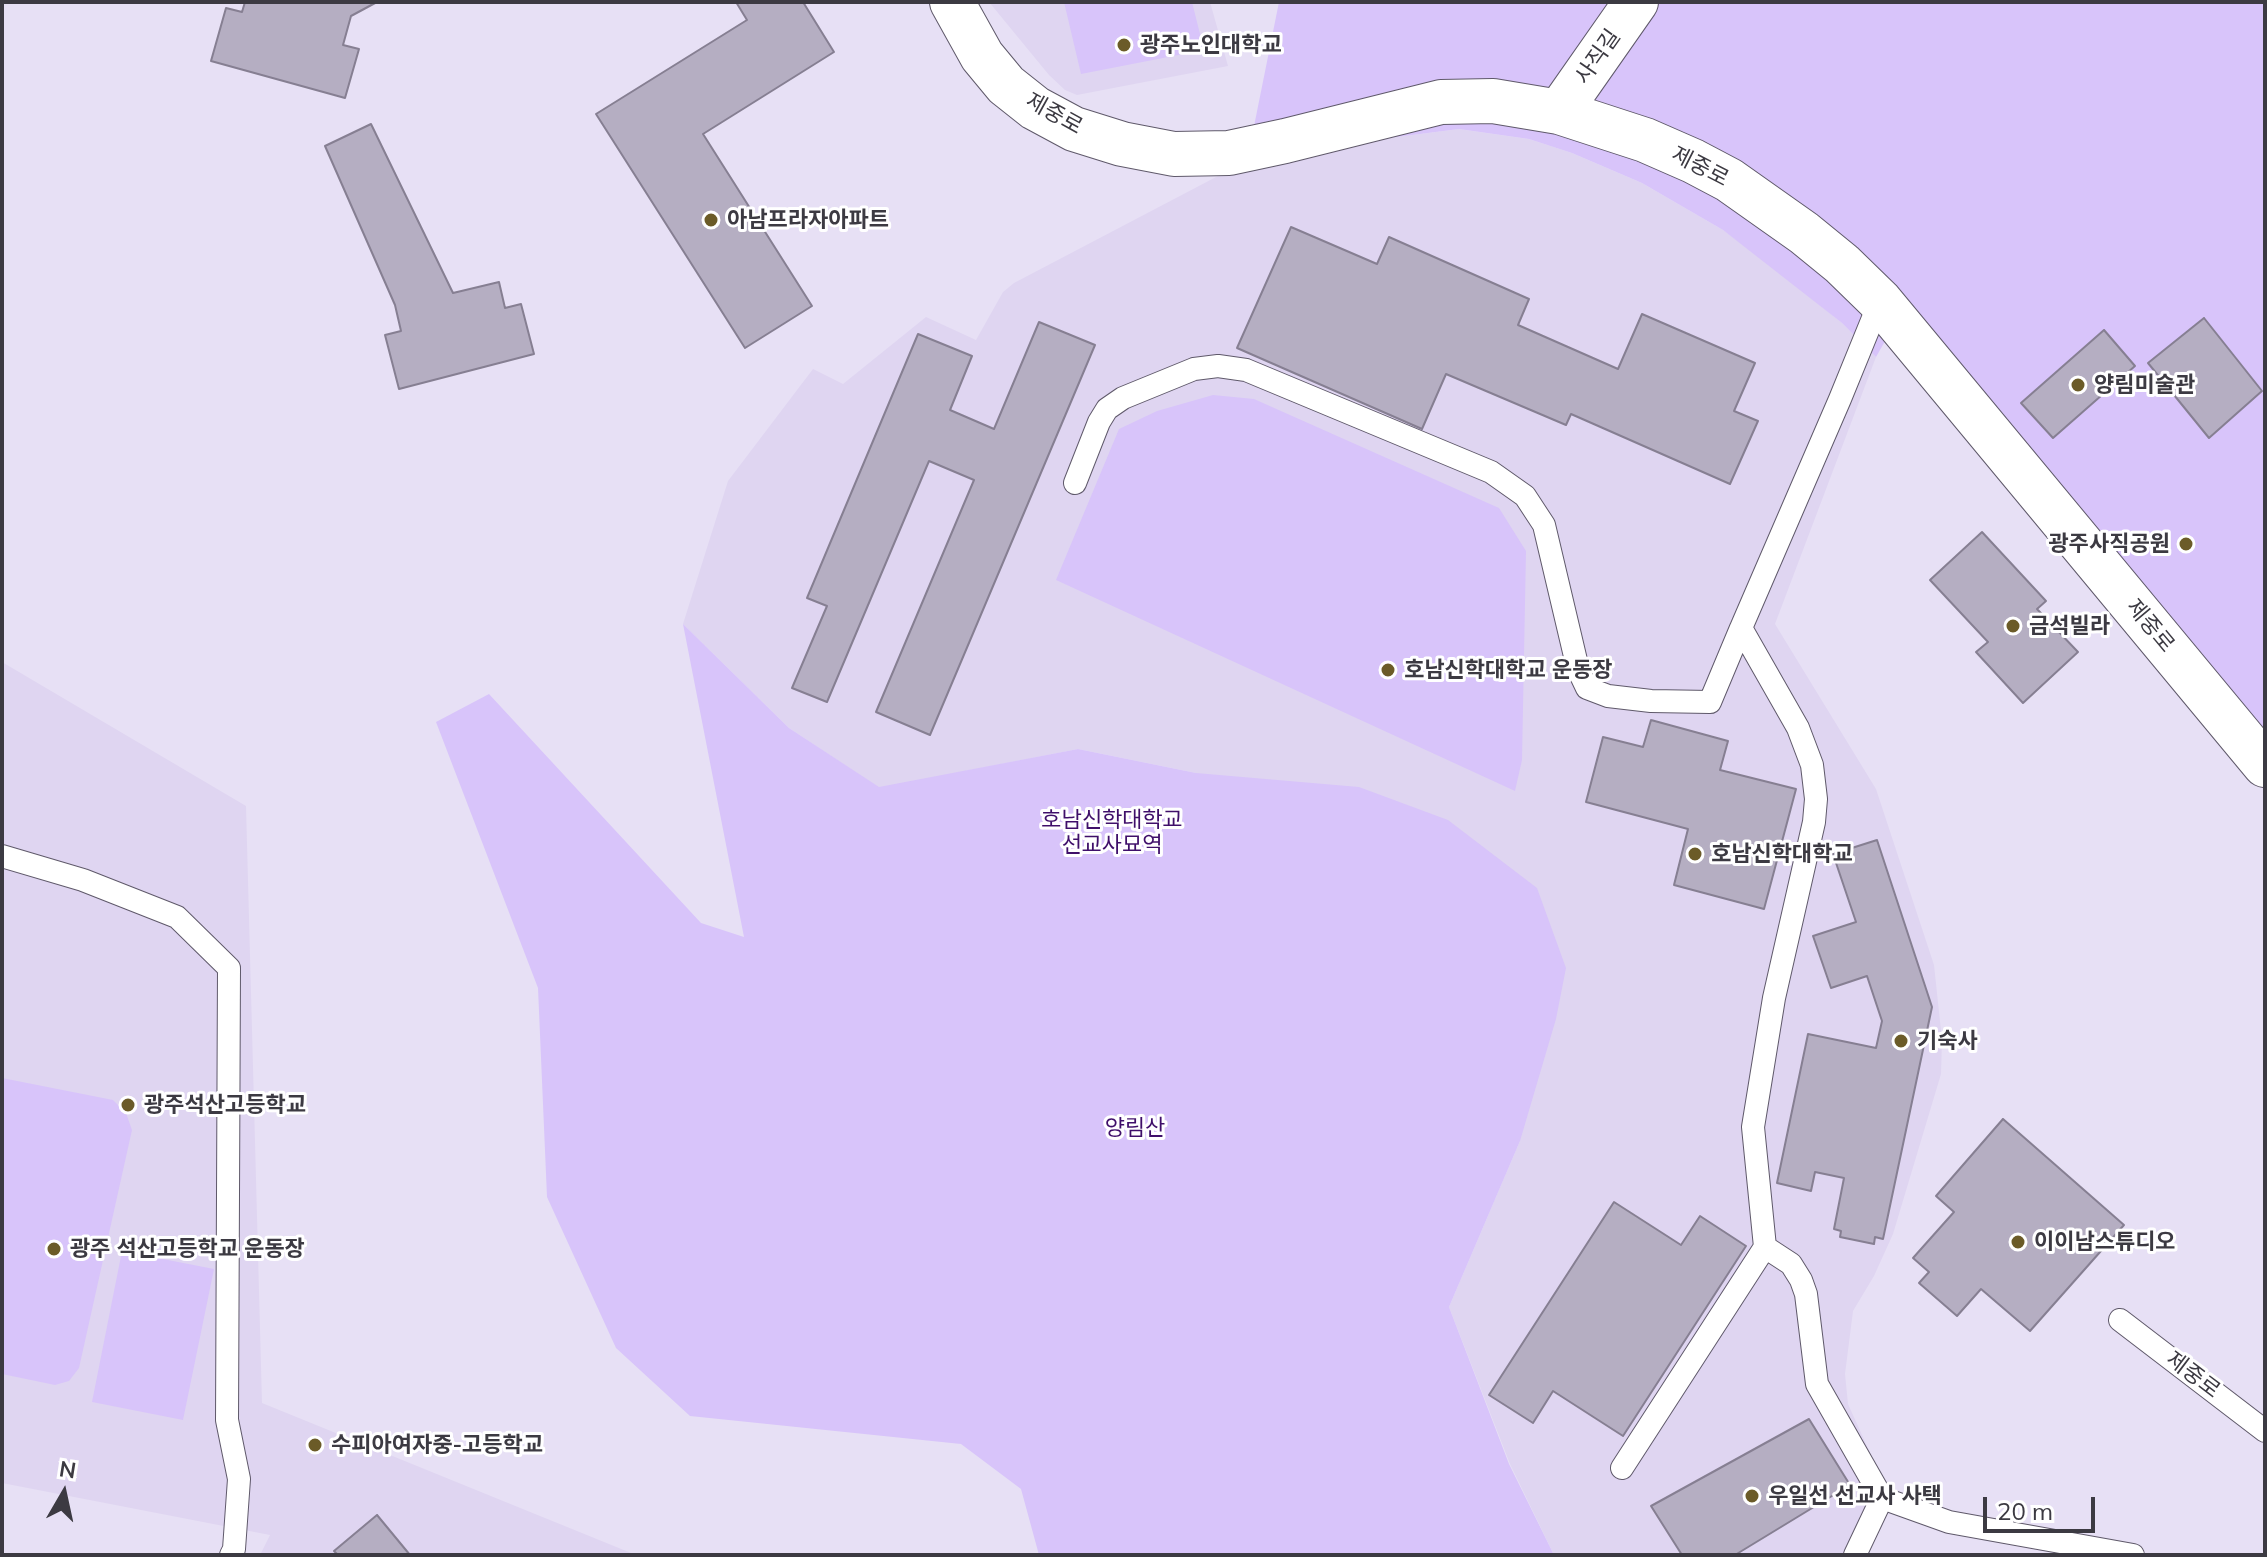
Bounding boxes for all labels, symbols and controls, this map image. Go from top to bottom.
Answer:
street label: 사직길 [1570,25,1626,89]
place label: 광주노인대학교 [1140,32,1282,58]
marker: 광주노인대학교 [1115,36,1133,54]
street label: 제중로 [1021,88,1087,140]
street label: 제중로 [1667,141,1733,193]
place label: 아남프라자아파트 [727,207,889,233]
marker: 아남프라자아파트 [702,211,720,229]
place label: 양림미술관 [2094,372,2195,398]
marker: 양림미술관 [2069,376,2087,394]
place label: 광주사직공원 [2049,531,2170,557]
marker: 광주사직공원 [2177,535,2195,553]
street label: 제중로 [2120,594,2180,658]
place label: 금석빌라 [2029,613,2110,639]
marker: 금석빌라 [2004,617,2022,635]
place label: 호남신학대학교 운동장 [1404,657,1612,683]
marker: 호남신학대학교 운동장 [1379,661,1397,679]
park label: 호남신학대학교 선교사묘역 [1041,807,1183,858]
place label: 호남신학대학교 [1711,841,1853,867]
marker: 호남신학대학교 [1686,845,1704,863]
place label: 기숙사 [1917,1028,1978,1054]
marker: 기숙사 [1892,1032,1910,1050]
place label: 광주석산고등학교 [144,1092,306,1118]
marker: 광주석산고등학교 [119,1096,137,1114]
park label: 양림산 [1105,1115,1165,1141]
place label: 이이남스튜디오 [2034,1229,2176,1255]
marker: 이이남스튜디오 [2009,1233,2027,1251]
place label: 광주 석산고등학교 운동장 [70,1236,305,1262]
marker: 광주 석산고등학교 운동장 [45,1240,63,1258]
street label: 제중로 [2161,1346,2225,1404]
place label: 수피아여자중-고등학교 [331,1432,543,1458]
marker: 수피아여자중-고등학교 [306,1436,324,1454]
north arrow [24,1453,104,1533]
text: N [57,1454,78,1484]
scale bar [1987,1481,2099,1531]
place label: 우일선 선교사 사택 [1768,1483,1942,1509]
marker: 우일선 선교사 사택 [1743,1487,1761,1505]
text: 20 m [1997,1496,2053,1526]

